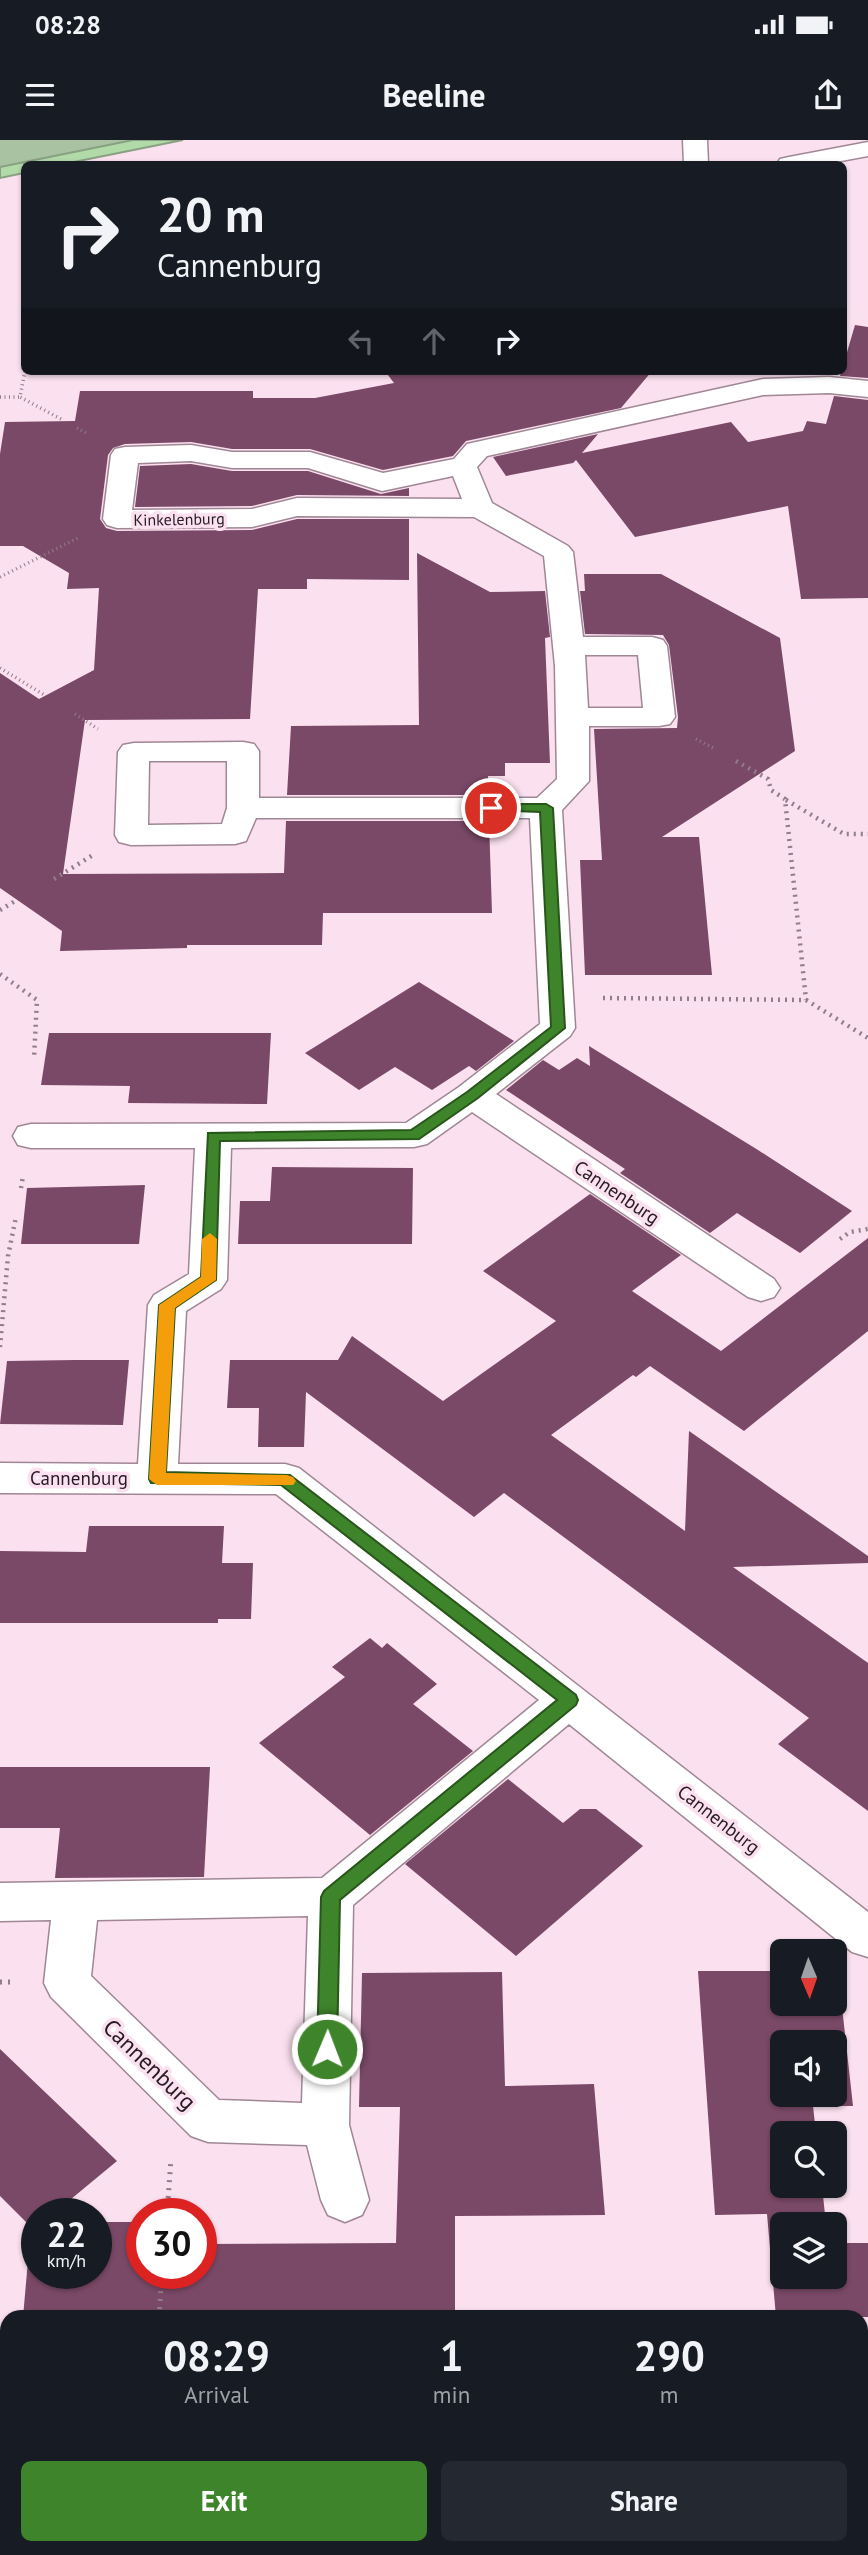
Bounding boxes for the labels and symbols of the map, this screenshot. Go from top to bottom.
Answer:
street label: Kinkelenburg [133,508,225,530]
pin [461,778,521,838]
street label: Cannenburg [570,1155,664,1229]
street label: Cannenburg [30,1466,128,1490]
street label: Cannenburg [673,1779,765,1859]
north arrow [770,1939,847,2016]
street label: Cannenburg [97,2012,203,2116]
position arrow [290,2012,364,2086]
speed limit sign: 30 [126,2198,217,2289]

